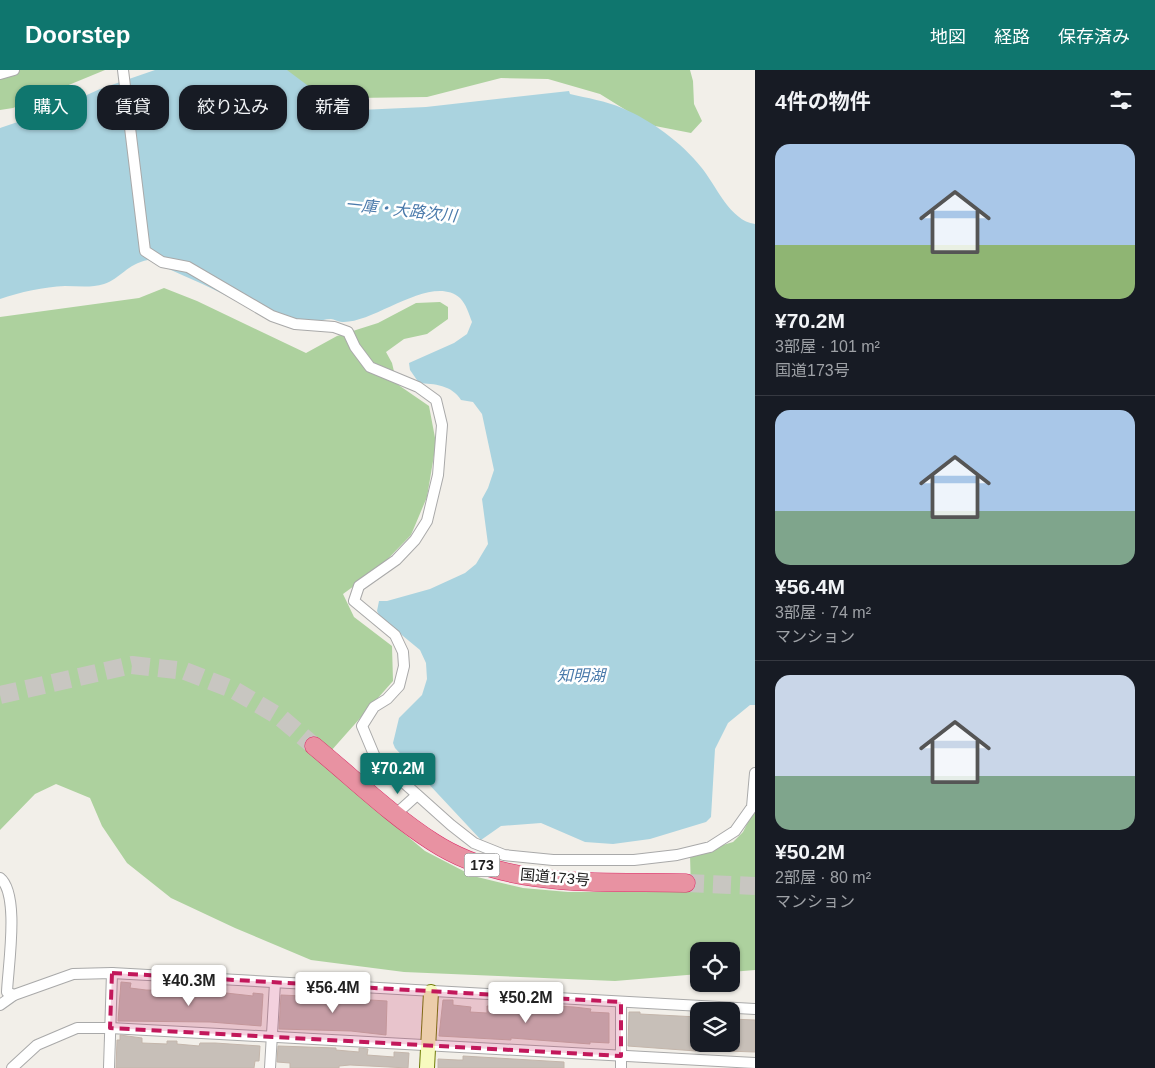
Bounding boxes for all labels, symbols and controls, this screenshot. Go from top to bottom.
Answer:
text: Doorstep [25,21,130,48]
text: 地図 [930,27,966,47]
text: 経路 [994,27,1030,47]
text: 保存済み [1058,27,1130,47]
chip: 購入 [15,85,87,130]
chip: 賃貸 [97,85,169,130]
chip: 絞り込み [179,85,287,130]
chip: 新着 [297,85,369,130]
icon: filters [1107,86,1135,114]
text: 4件の物件 [775,90,871,113]
icon: home [910,177,1000,267]
water label: 一庫・大路次川 [344,196,460,225]
text: ¥70.2M [775,309,845,332]
text: 3部屋 · 101 m² [775,338,880,355]
text: 国道173号 [775,362,850,379]
icon: home [910,442,1000,532]
text: ¥56.4M [775,575,845,598]
text: 3部屋 · 74 m² [775,604,871,621]
text: マンション [775,628,855,645]
water label: 知明湖 [557,667,608,684]
icon: home [910,707,1000,797]
pin: ¥70.2M [357,752,439,795]
text: ¥70.2M [371,760,425,777]
text: ¥50.2M [775,840,845,863]
road number: 173 [464,854,500,876]
street label: 国道173号 [519,865,591,889]
text: 2部屋 · 80 m² [775,869,871,886]
text: マンション [775,893,855,910]
map controls [690,942,740,1052]
button: locate [690,942,740,992]
pin: ¥40.3M [148,964,230,1007]
text: ¥40.3M [162,972,216,989]
pin: ¥56.4M [292,972,374,1014]
text: ¥56.4M [306,979,360,996]
pin: ¥50.2M [485,982,567,1024]
text: ¥50.2M [499,989,553,1006]
button: layers [690,1002,740,1052]

